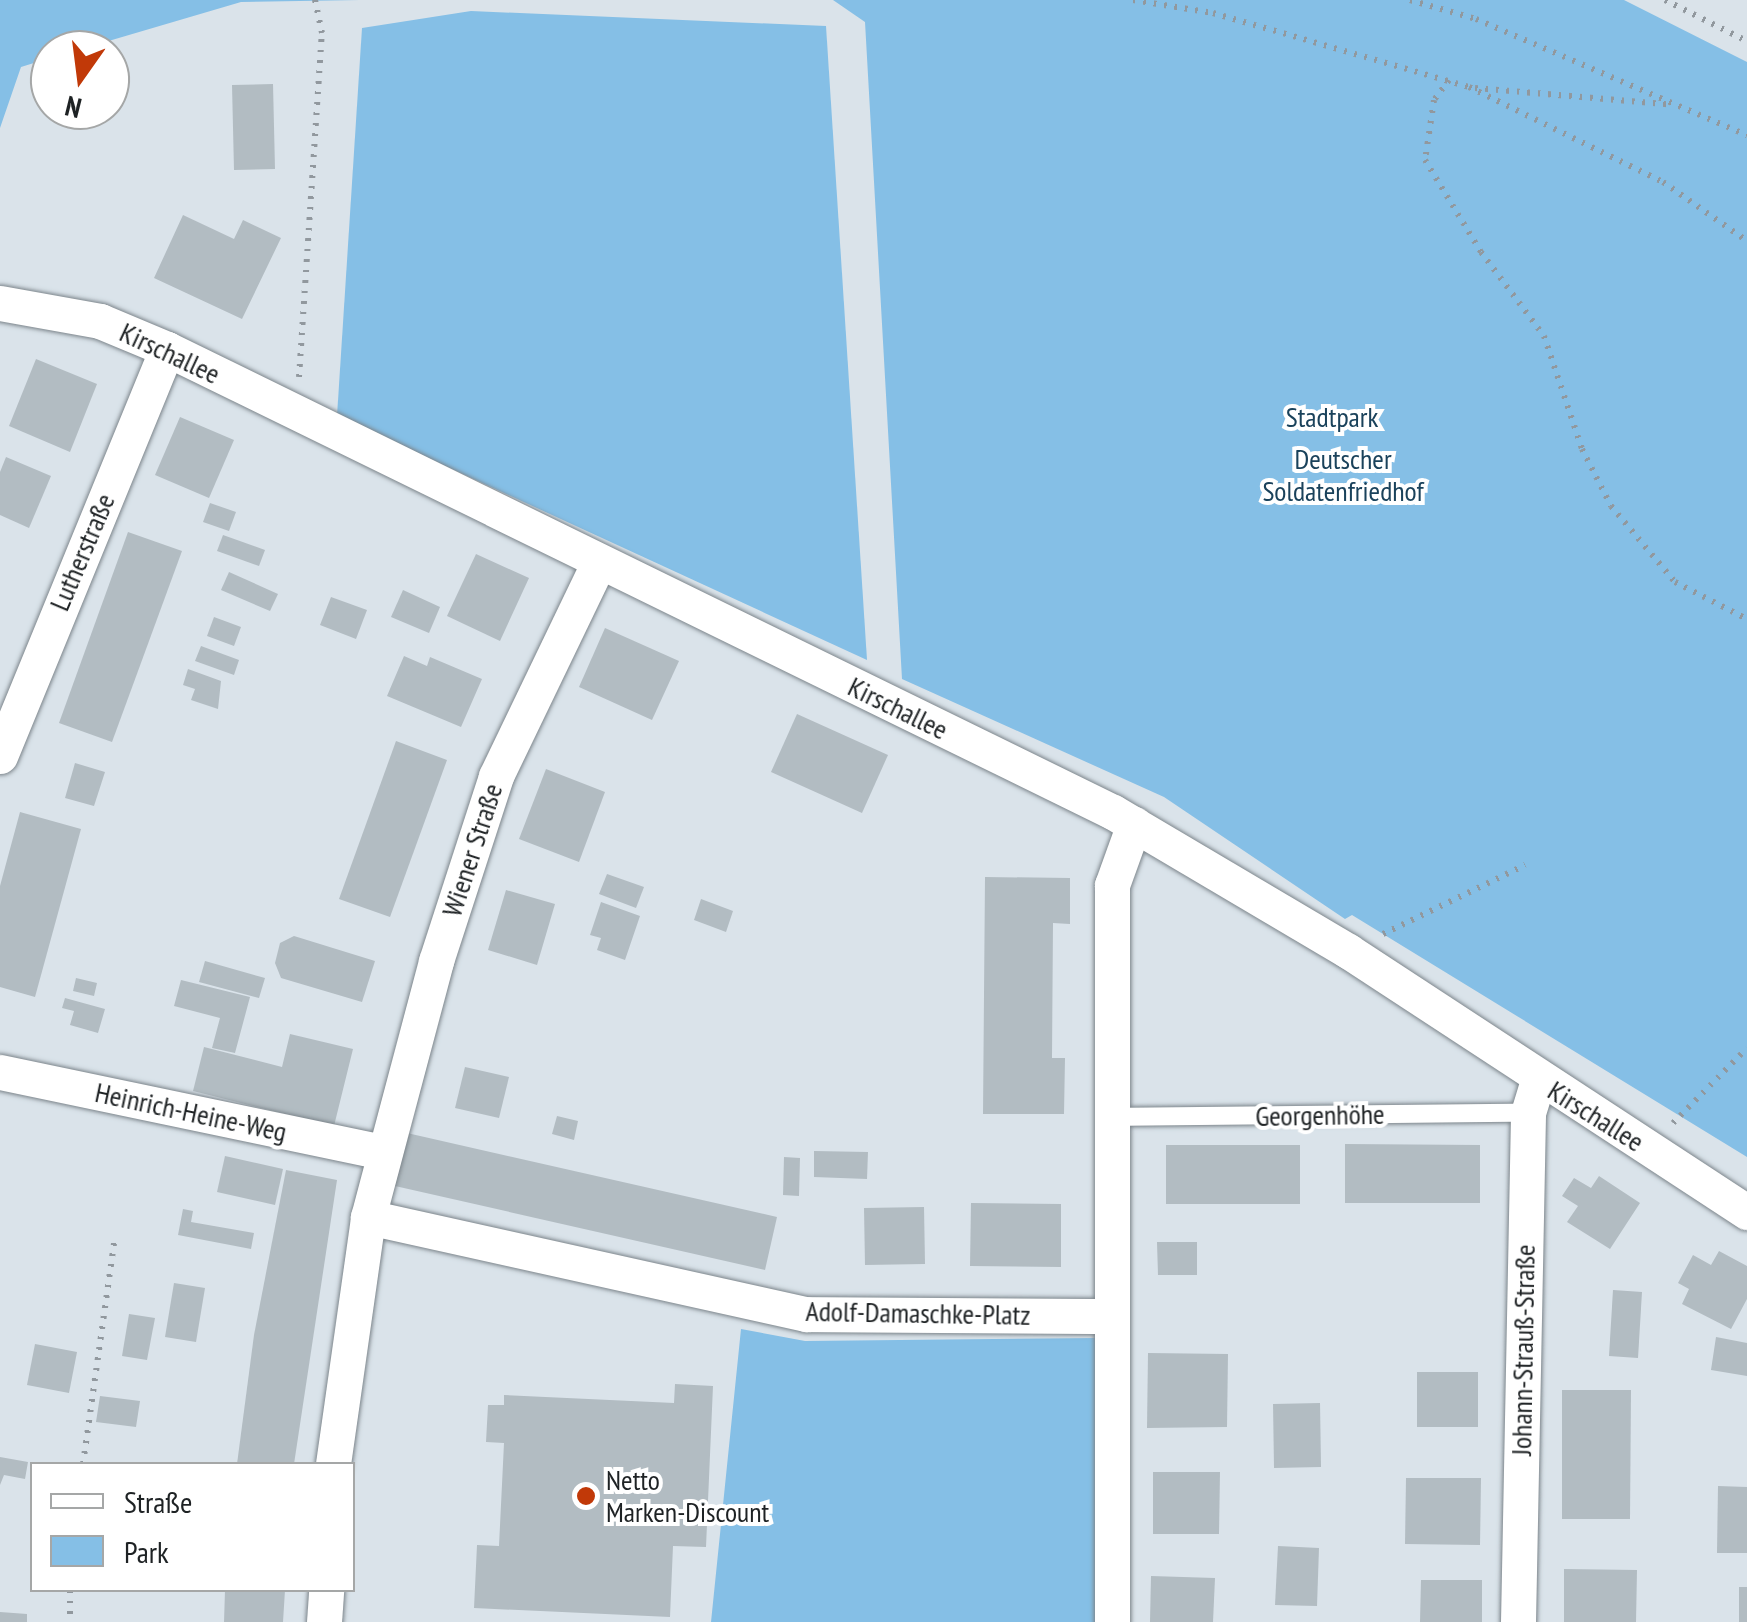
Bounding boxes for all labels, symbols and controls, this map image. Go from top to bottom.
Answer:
north arrow [30,30,130,130]
text: N [61,88,85,127]
street label: Kirschallee [115,315,225,391]
park label: Stadtpark [1286,400,1378,434]
park label: Deutscher Soldatenfriedhof [1262,442,1424,508]
street label: Lutherstraße [42,488,122,616]
street label: Kirschallee [843,670,953,746]
street label: Wiener Straße [435,779,509,921]
street label: Kirschallee [1542,1074,1650,1158]
street label: Heinrich-Heine-Weg [92,1075,290,1149]
street label: Georgenhöhe [1255,1097,1385,1133]
street label: Johann-Strauß-Straße [1504,1244,1542,1456]
street label: Adolf-Damaschke-Platz [805,1294,1031,1332]
legend [30,1462,355,1592]
place label: Netto Marken-Discount [606,1463,769,1529]
text: Straße [124,1482,192,1521]
marker: Netto Marken-Discount [575,1485,597,1507]
text: Park [124,1532,169,1571]

